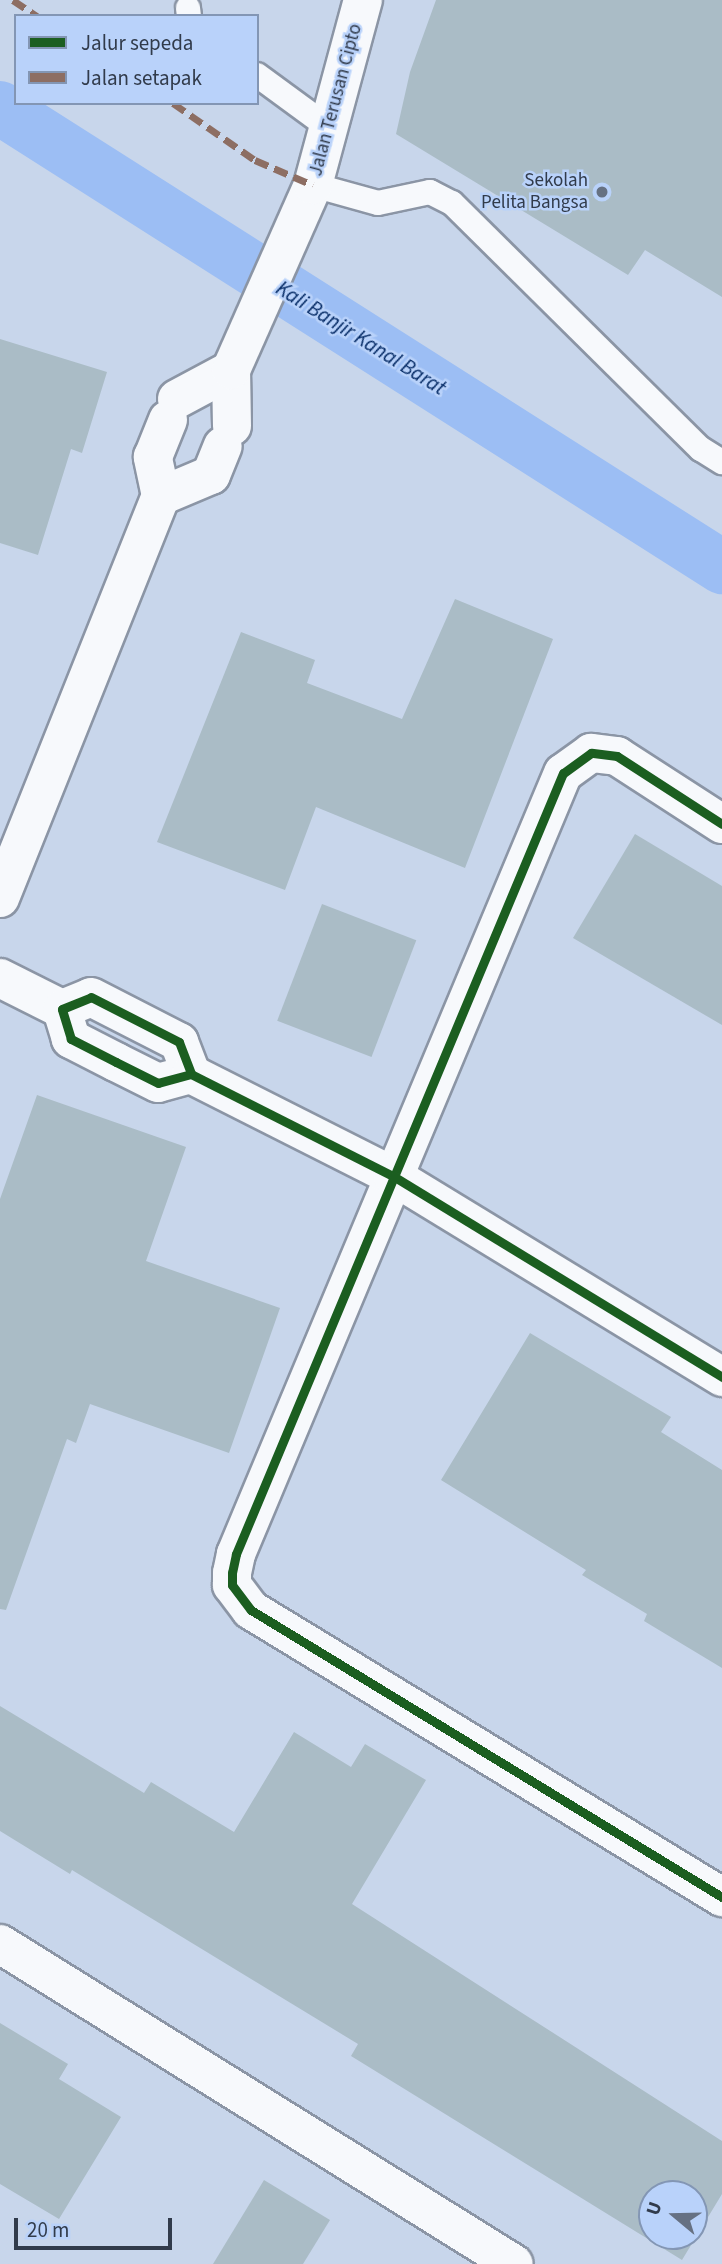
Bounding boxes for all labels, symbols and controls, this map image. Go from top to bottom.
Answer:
legend [14,14,259,105]
street label: Jalan Terusan Cipto [305,21,367,179]
text: Jalur sepeda [81,28,193,58]
text: Jalan setapak [81,63,202,93]
place label: Sekolah Pelita Bangsa [481,170,588,214]
marker: Sekolah Pelita Bangsa [594,184,610,200]
water label: Kali Banjir Kanal Barat [271,276,451,400]
north arrow [638,2180,708,2250]
text: U [640,2198,669,2219]
scale bar [18,2204,175,2248]
text: 20 m [27,2215,69,2245]

